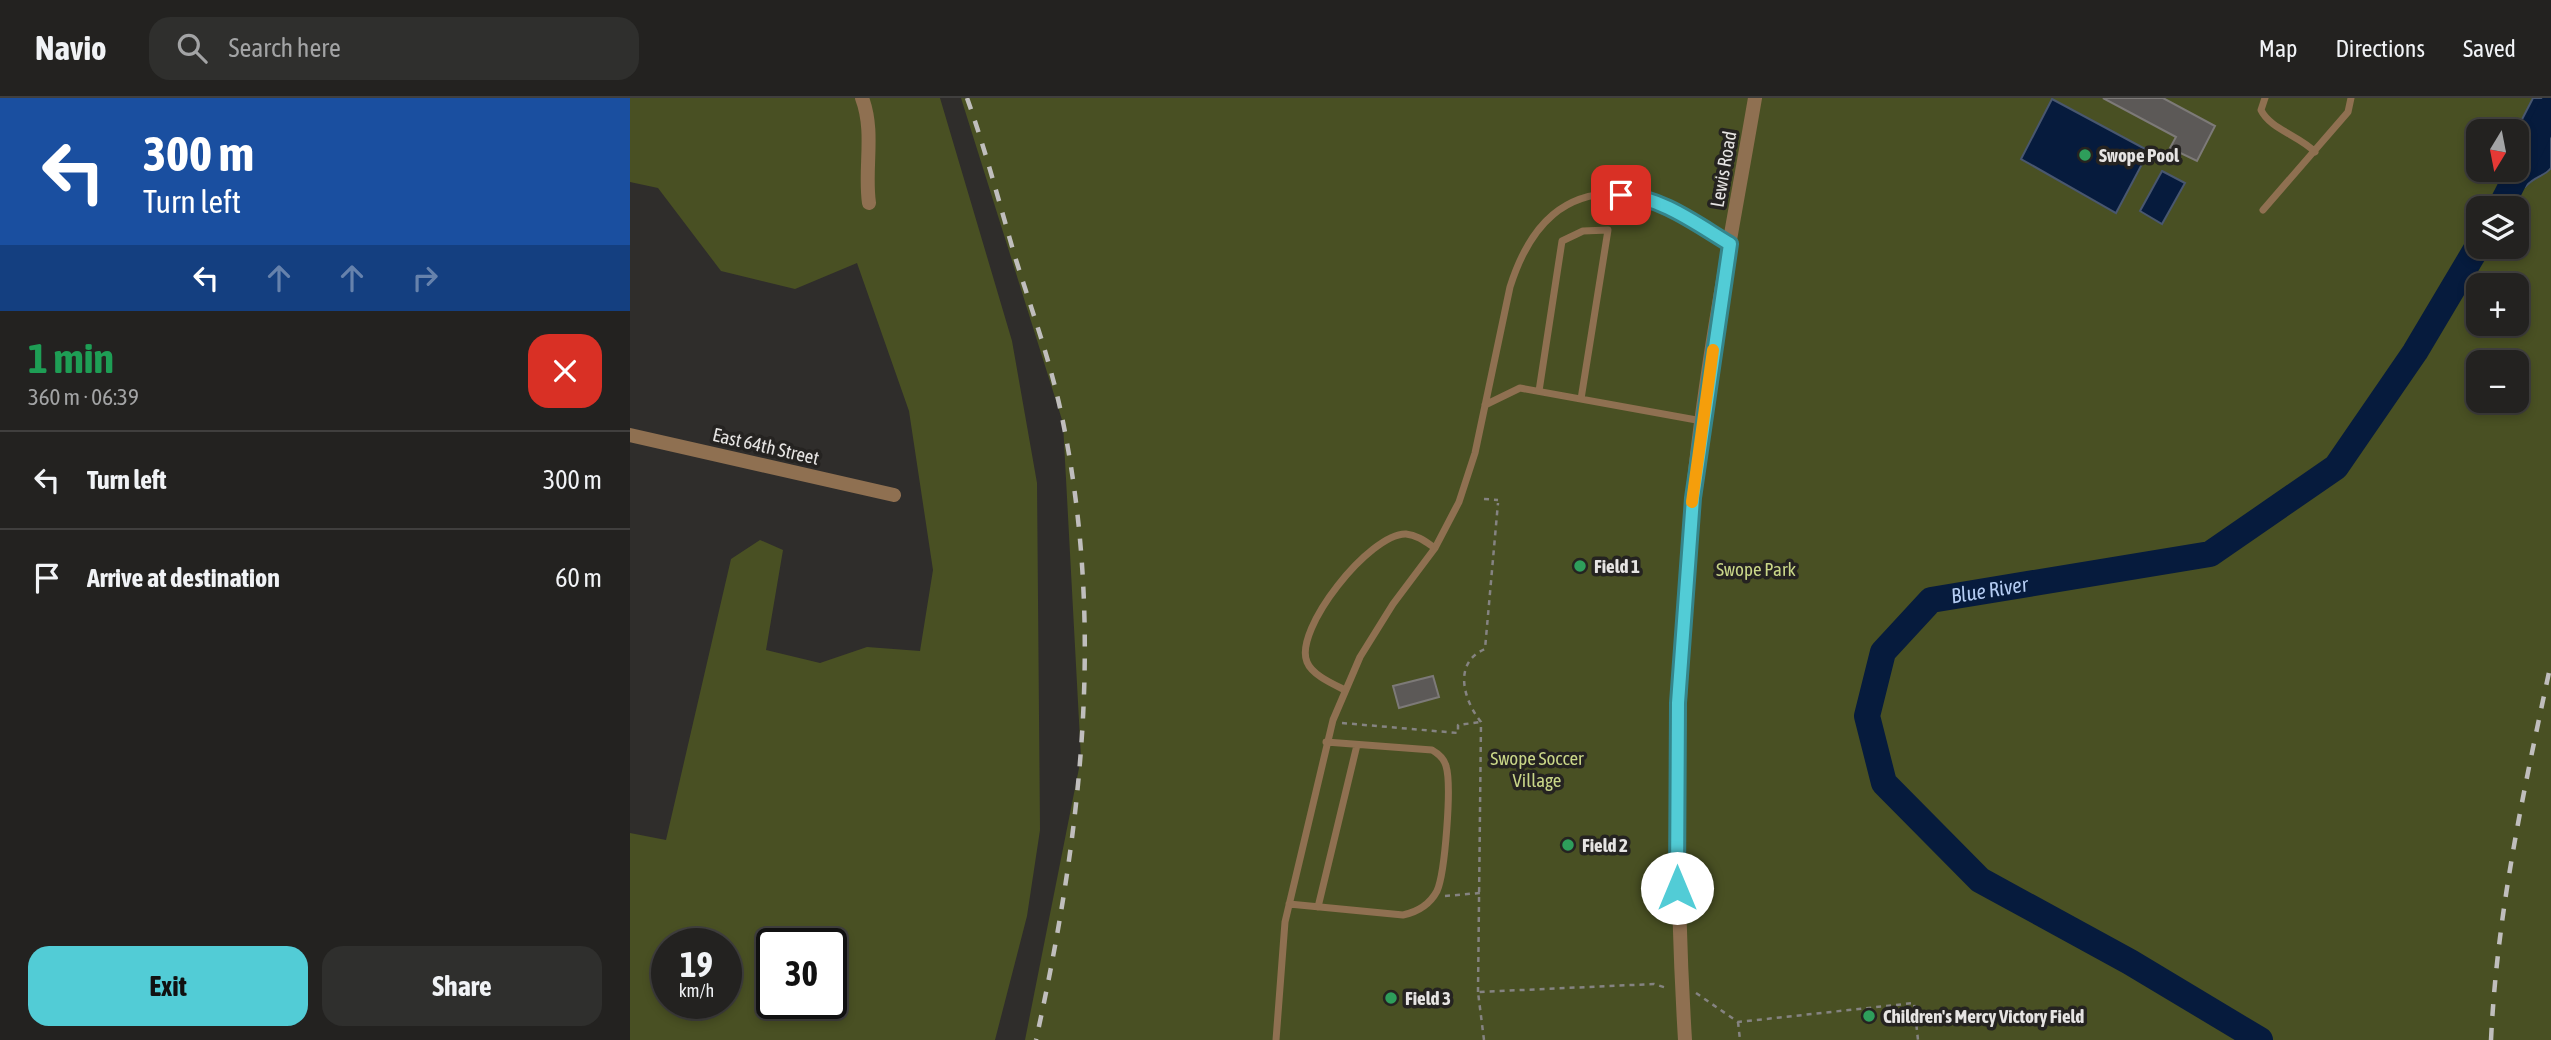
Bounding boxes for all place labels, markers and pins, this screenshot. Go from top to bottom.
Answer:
place label: Swope Pool [2099,144,2180,166]
marker: Swope Pool [2077,147,2093,163]
pin [1591,165,1651,225]
place label: Field 1 [1594,555,1640,577]
marker: Field 1 [1572,558,1588,574]
place label: Field 2 [1582,834,1628,856]
marker: Field 2 [1560,837,1576,853]
place label: Field 3 [1405,987,1451,1009]
marker: Field 3 [1383,990,1399,1006]
place label: Children's Mercy Victory Field [1883,1005,2084,1027]
marker: Children's Mercy Victory Field [1861,1008,1877,1024]

